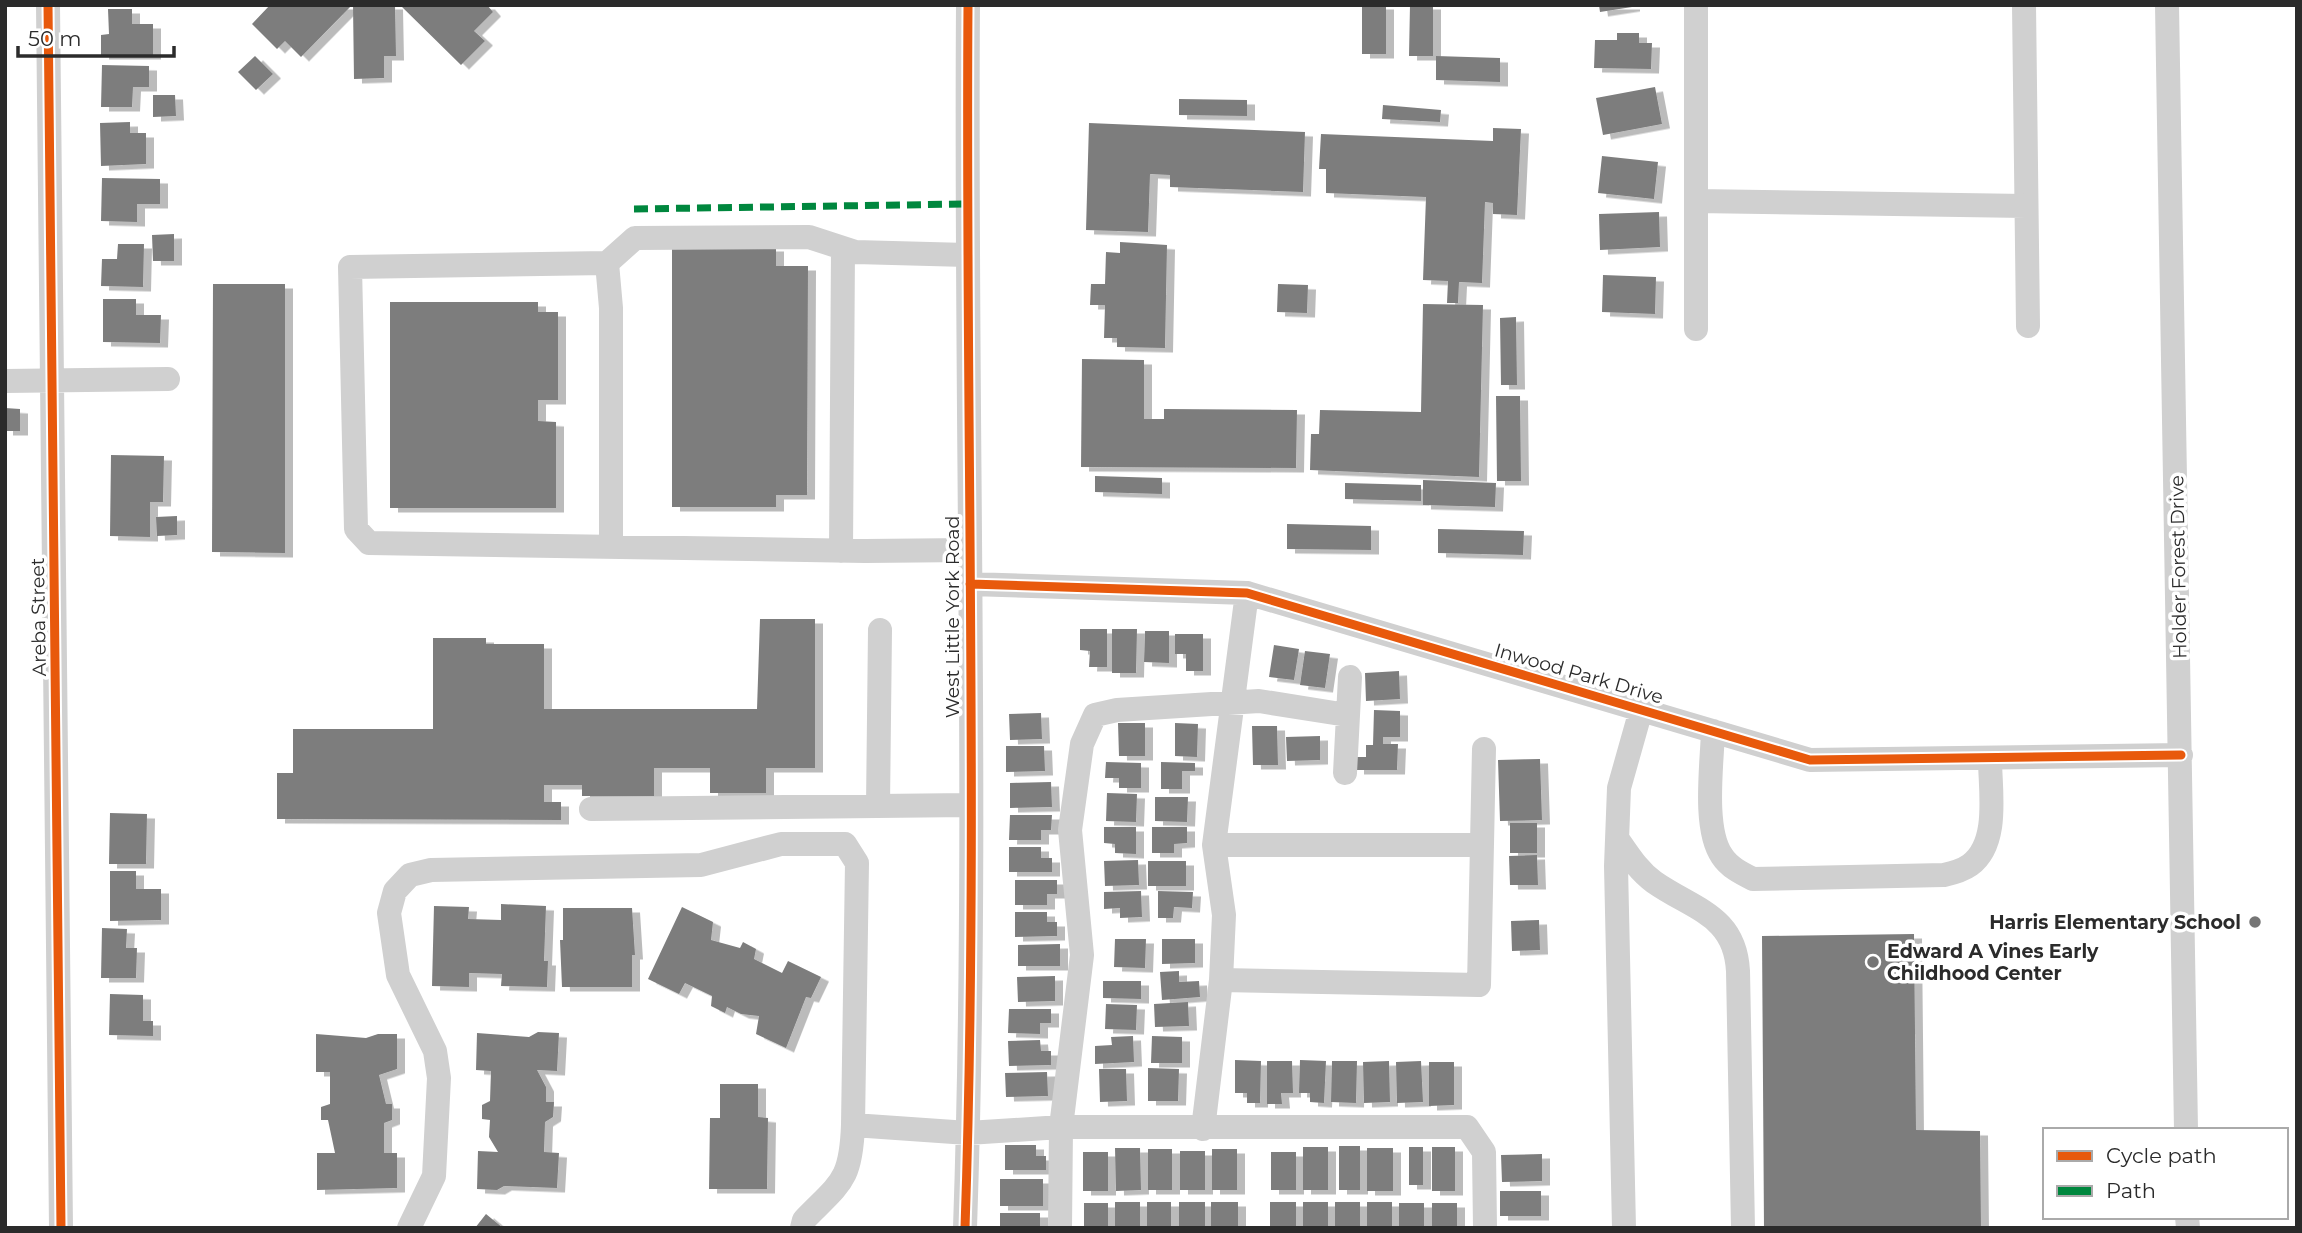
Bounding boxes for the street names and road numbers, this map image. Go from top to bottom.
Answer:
street label: Holder Forest Drive [2165,475,2192,659]
street label: West Little York Road [941,516,964,718]
street label: Areba Street [26,557,51,677]
street label: Inwood Park Drive [1492,638,1666,709]

